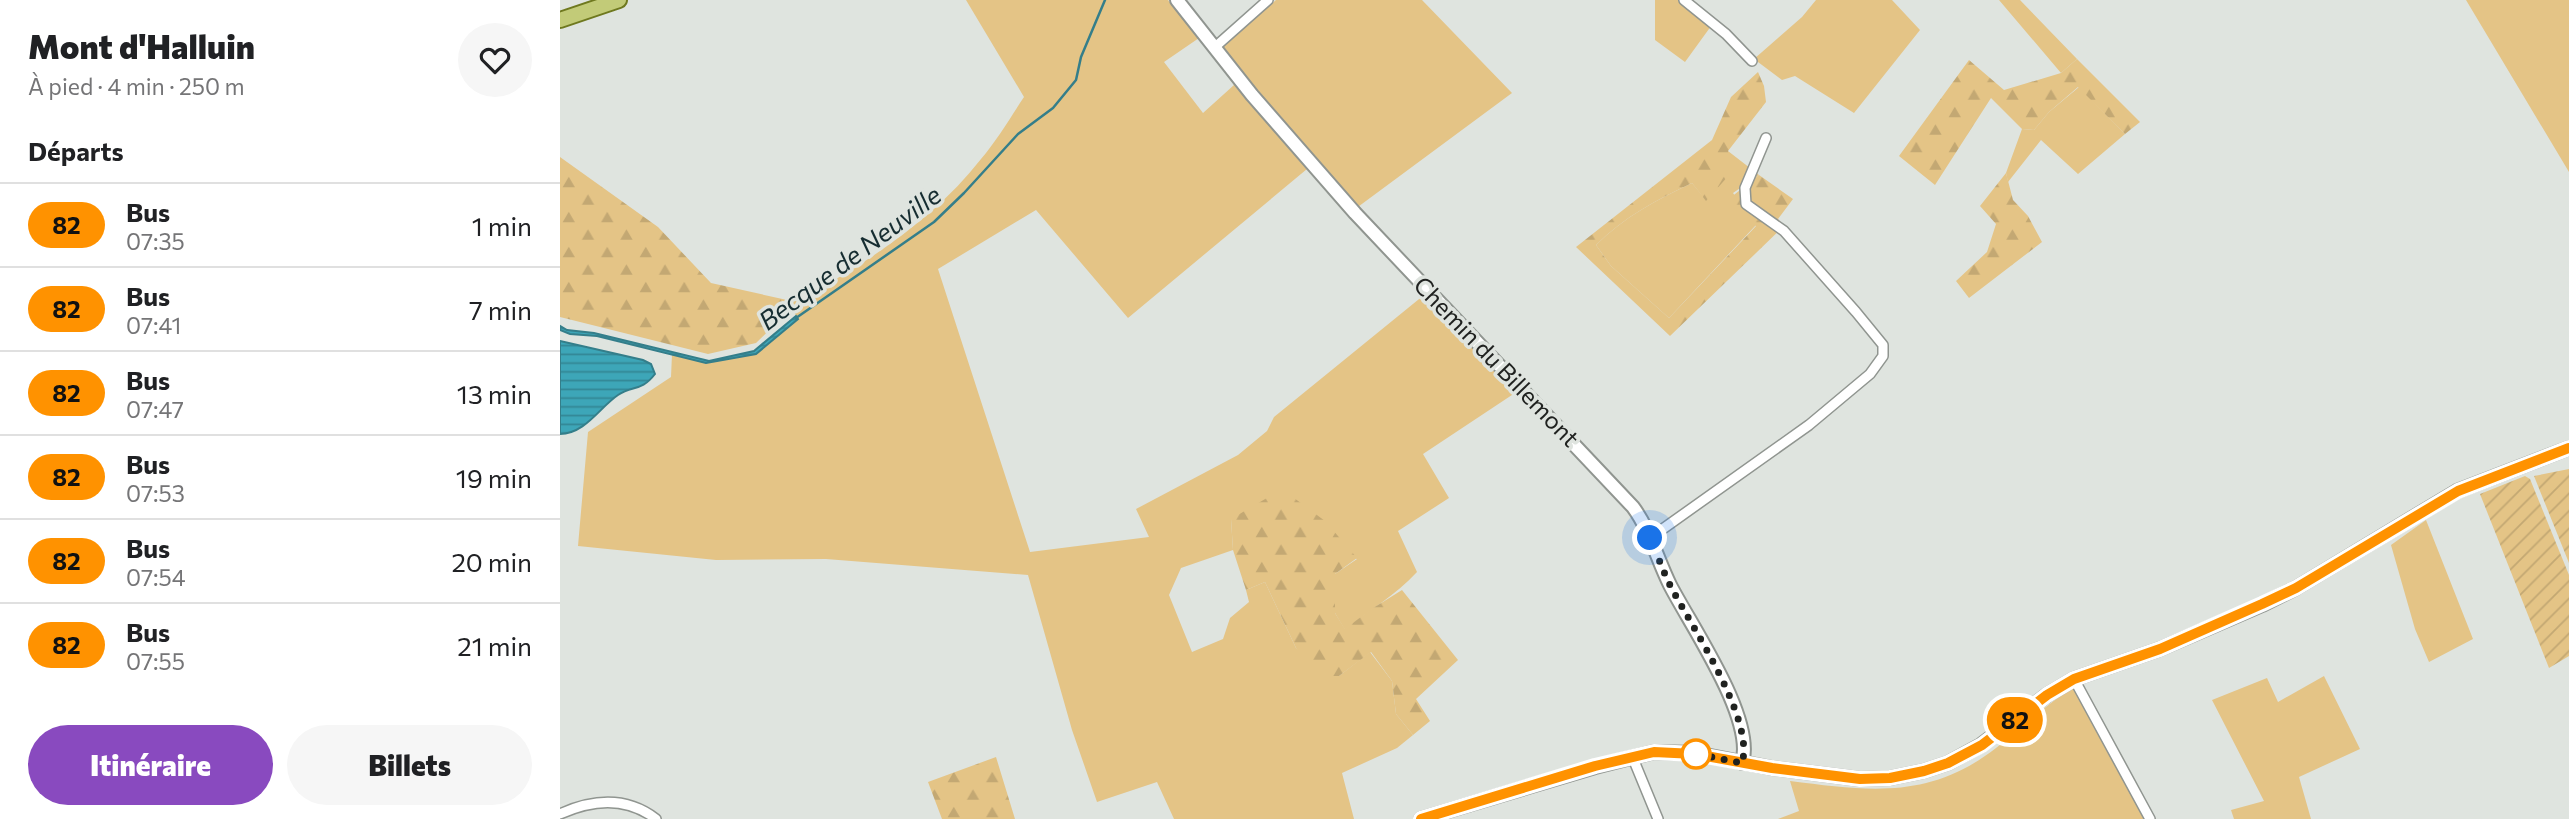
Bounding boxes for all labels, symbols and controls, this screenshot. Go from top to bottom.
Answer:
button: heart [458,23,532,97]
text: Mont d'Halluin [28,25,255,66]
text: À pied · 4 min · 250 m [28,72,245,100]
text: Départs [28,135,124,166]
water label: Becque de Neuville [752,178,947,335]
text: Bus [126,196,170,227]
text: 82 [52,210,81,239]
text: 1 min [472,210,532,241]
text: 07:35 [126,227,185,255]
street label: Chemin du Billemont [1408,270,1586,452]
text: Bus [126,280,170,311]
text: 82 [52,294,81,323]
text: 7 min [469,294,532,325]
text: 07:41 [126,311,181,339]
text: Bus [126,364,170,395]
text: 82 [52,378,81,407]
text: 13 min [457,378,532,409]
text: 07:47 [126,395,184,423]
text: Bus [126,448,170,479]
text: 82 [52,462,81,491]
text: 19 min [456,462,532,493]
text: 07:53 [126,479,185,507]
your location [1632,520,1667,555]
text: Bus [126,532,170,563]
text: 82 [52,546,81,575]
text: 20 min [451,546,532,577]
text: 07:54 [126,563,186,591]
text: Bus [126,616,170,647]
text: 82 [52,630,81,659]
text: 21 min [457,630,532,661]
text: 07:55 [126,647,185,675]
line badge: 82 [1984,697,2046,743]
text: 82 [2001,705,2029,734]
button: Itinéraire [28,725,273,805]
button: Billets [287,725,532,805]
unlabelled marker [1681,739,1711,769]

